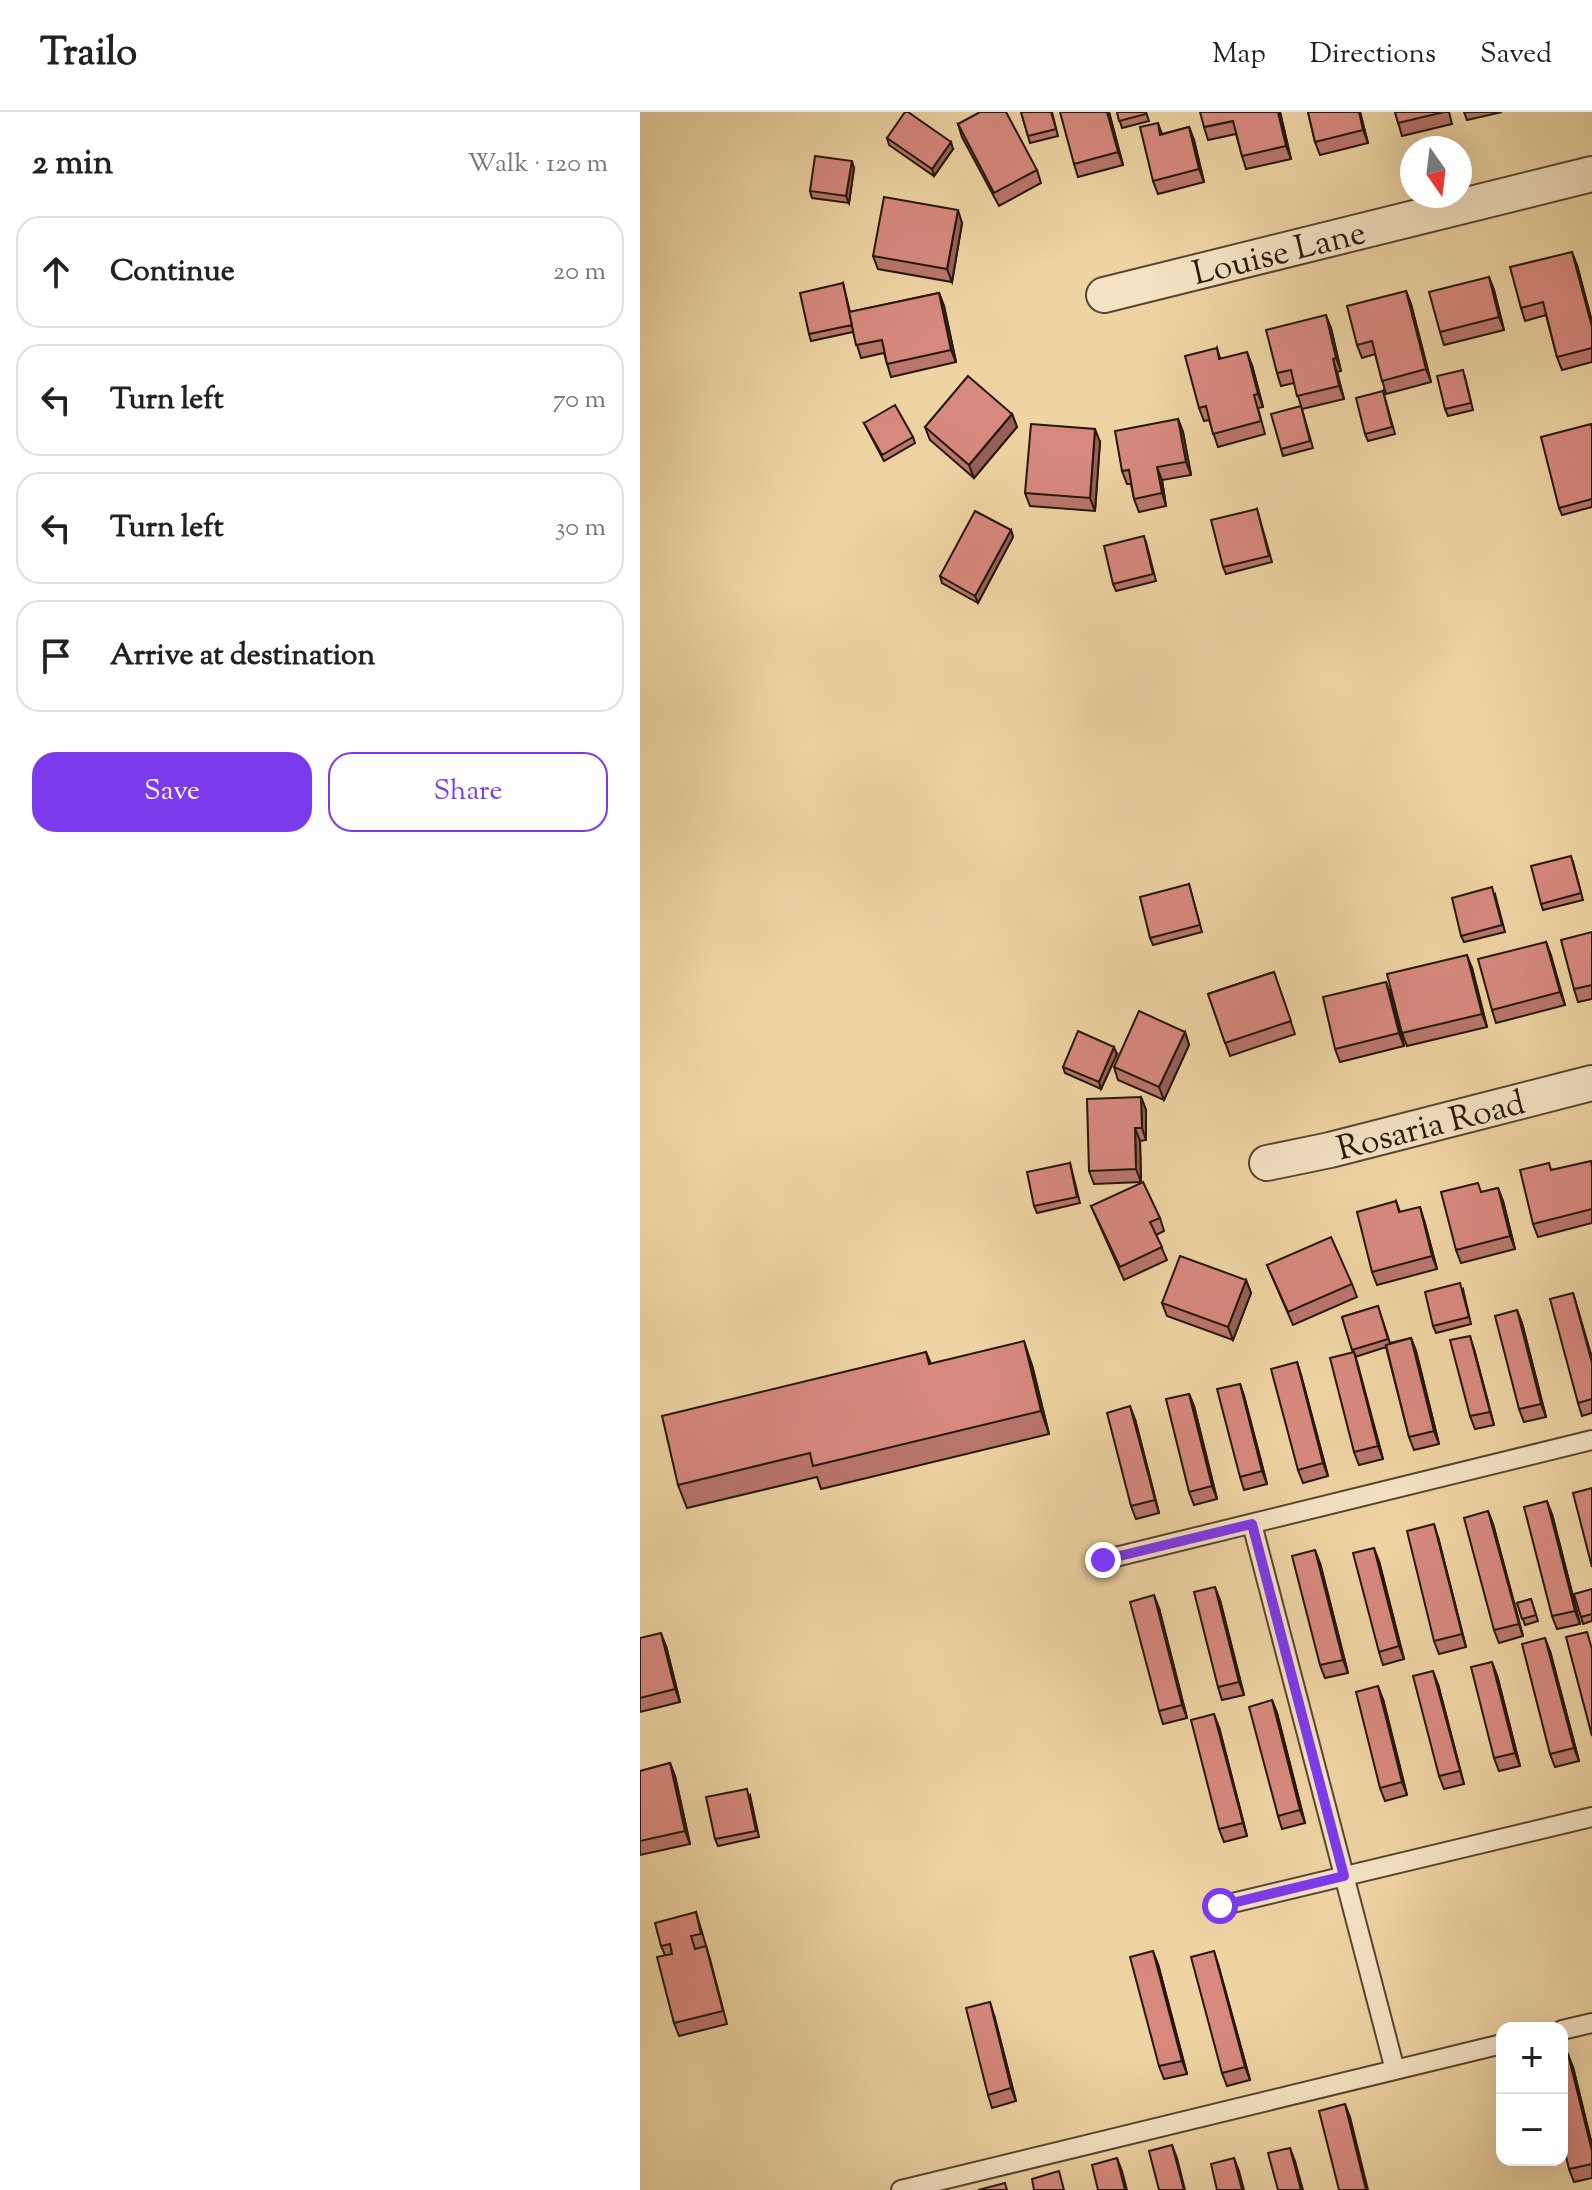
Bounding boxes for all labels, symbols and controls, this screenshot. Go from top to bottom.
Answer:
text: Trailo [40,28,137,82]
text: Map [1212,35,1266,75]
text: Directions [1310,35,1436,75]
text: Saved [1480,35,1552,75]
north arrow [1400,136,1472,208]
text: 2 min [32,140,113,189]
text: Walk · 120 m [468,146,608,183]
street label: Louise Lane [1188,210,1371,300]
icon: ahead [34,250,78,294]
text: Continue [110,251,235,294]
text: 20 m [553,254,606,291]
icon: left [34,378,78,422]
text: Turn left [110,379,224,422]
text: 70 m [553,382,606,419]
icon: left [34,506,78,550]
text: Turn left [110,507,224,550]
text: 30 m [555,510,606,547]
icon: arrive [34,634,78,678]
text: Arrive at destination [110,635,375,678]
button: Save [32,752,312,832]
button: Share [328,752,608,832]
street label: Rosaria Road [1332,1080,1531,1175]
route end [1085,1542,1121,1578]
route start [1202,1888,1238,1924]
map controls [1496,2022,1568,2166]
button: + [1496,2022,1568,2094]
button: − [1496,2094,1568,2166]

